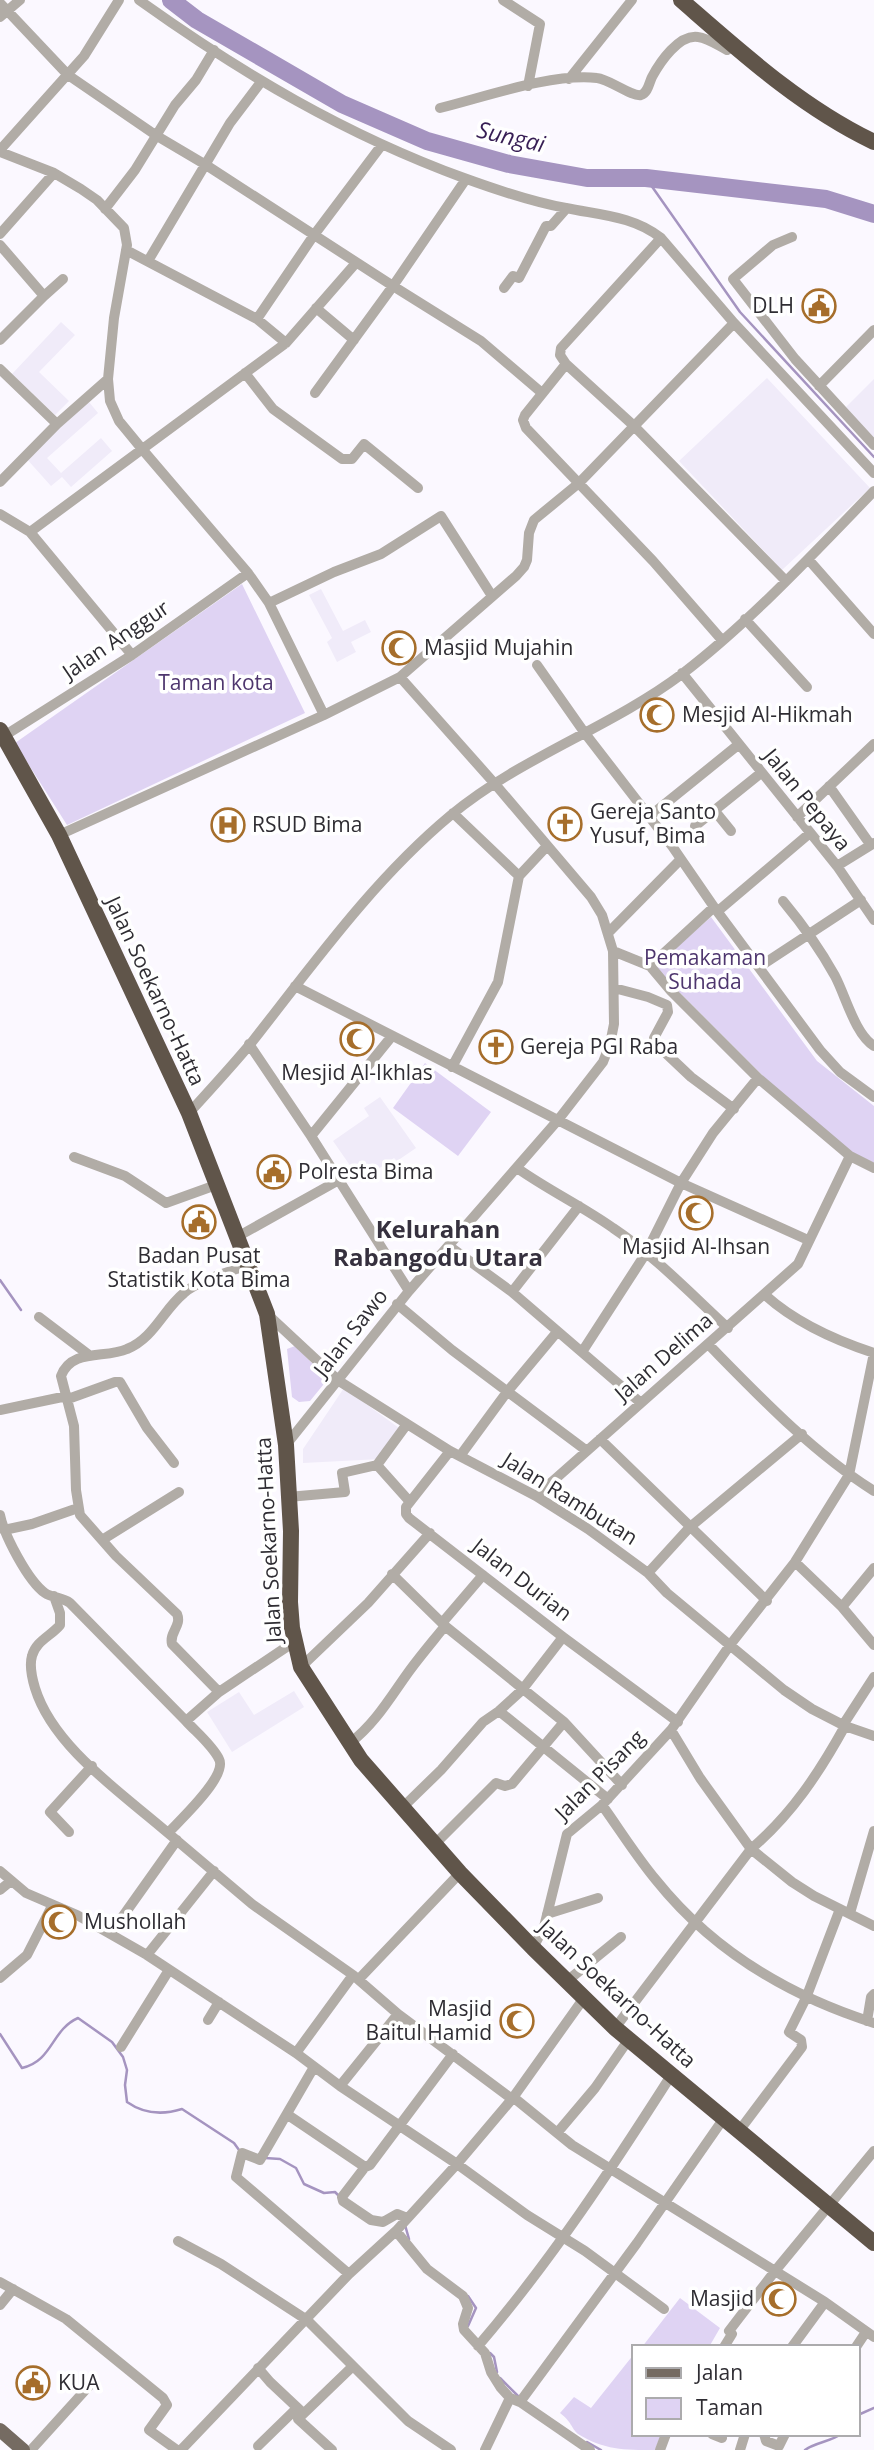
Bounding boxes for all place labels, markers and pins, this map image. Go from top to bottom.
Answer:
public building icon: DLH [800,287,838,325]
place label: DLH [752,291,794,319]
mosque icon: Masjid Mujahin [380,629,418,667]
place label: Masjid Mujahin [424,633,573,661]
mosque icon: Mesjid Al-Hikmah [638,696,676,734]
place label: Mesjid Al-Hikmah [682,700,853,728]
place label: Gereja Santo Yusuf, Bima [590,797,716,849]
church icon: Gereja Santo Yusuf, Bima [546,805,584,843]
hospital icon: RSUD Bima [209,806,247,844]
place label: RSUD Bima [252,810,362,838]
mosque icon: Mesjid Al-Ikhlas [338,1020,376,1058]
church icon: Gereja PGI Raba [477,1028,515,1066]
place label: Gereja PGI Raba [520,1032,678,1060]
place label: Mesjid Al-Ikhlas [281,1058,433,1086]
public building icon: Polresta Bima [255,1153,293,1191]
place label: Polresta Bima [298,1157,434,1185]
mosque icon: Masjid Al-Ihsan [677,1194,715,1232]
public building icon: Badan Pusat Statistik Kota Bima [180,1203,218,1241]
place label: Masjid Al-Ihsan [622,1232,770,1260]
place label: Badan Pusat Statistik Kota Bima [108,1241,290,1293]
mosque icon: Mushollah [40,1903,78,1941]
place label: Mushollah [84,1907,186,1935]
place label: Masjid Baitul Hamid [366,1994,492,2046]
mosque icon: Masjid Baitul Hamid [498,2002,536,2040]
mosque icon: Masjid [760,2280,798,2318]
place label: Masjid [690,2284,754,2312]
public building icon: KUA [14,2364,52,2402]
place label: KUA [58,2368,100,2396]

